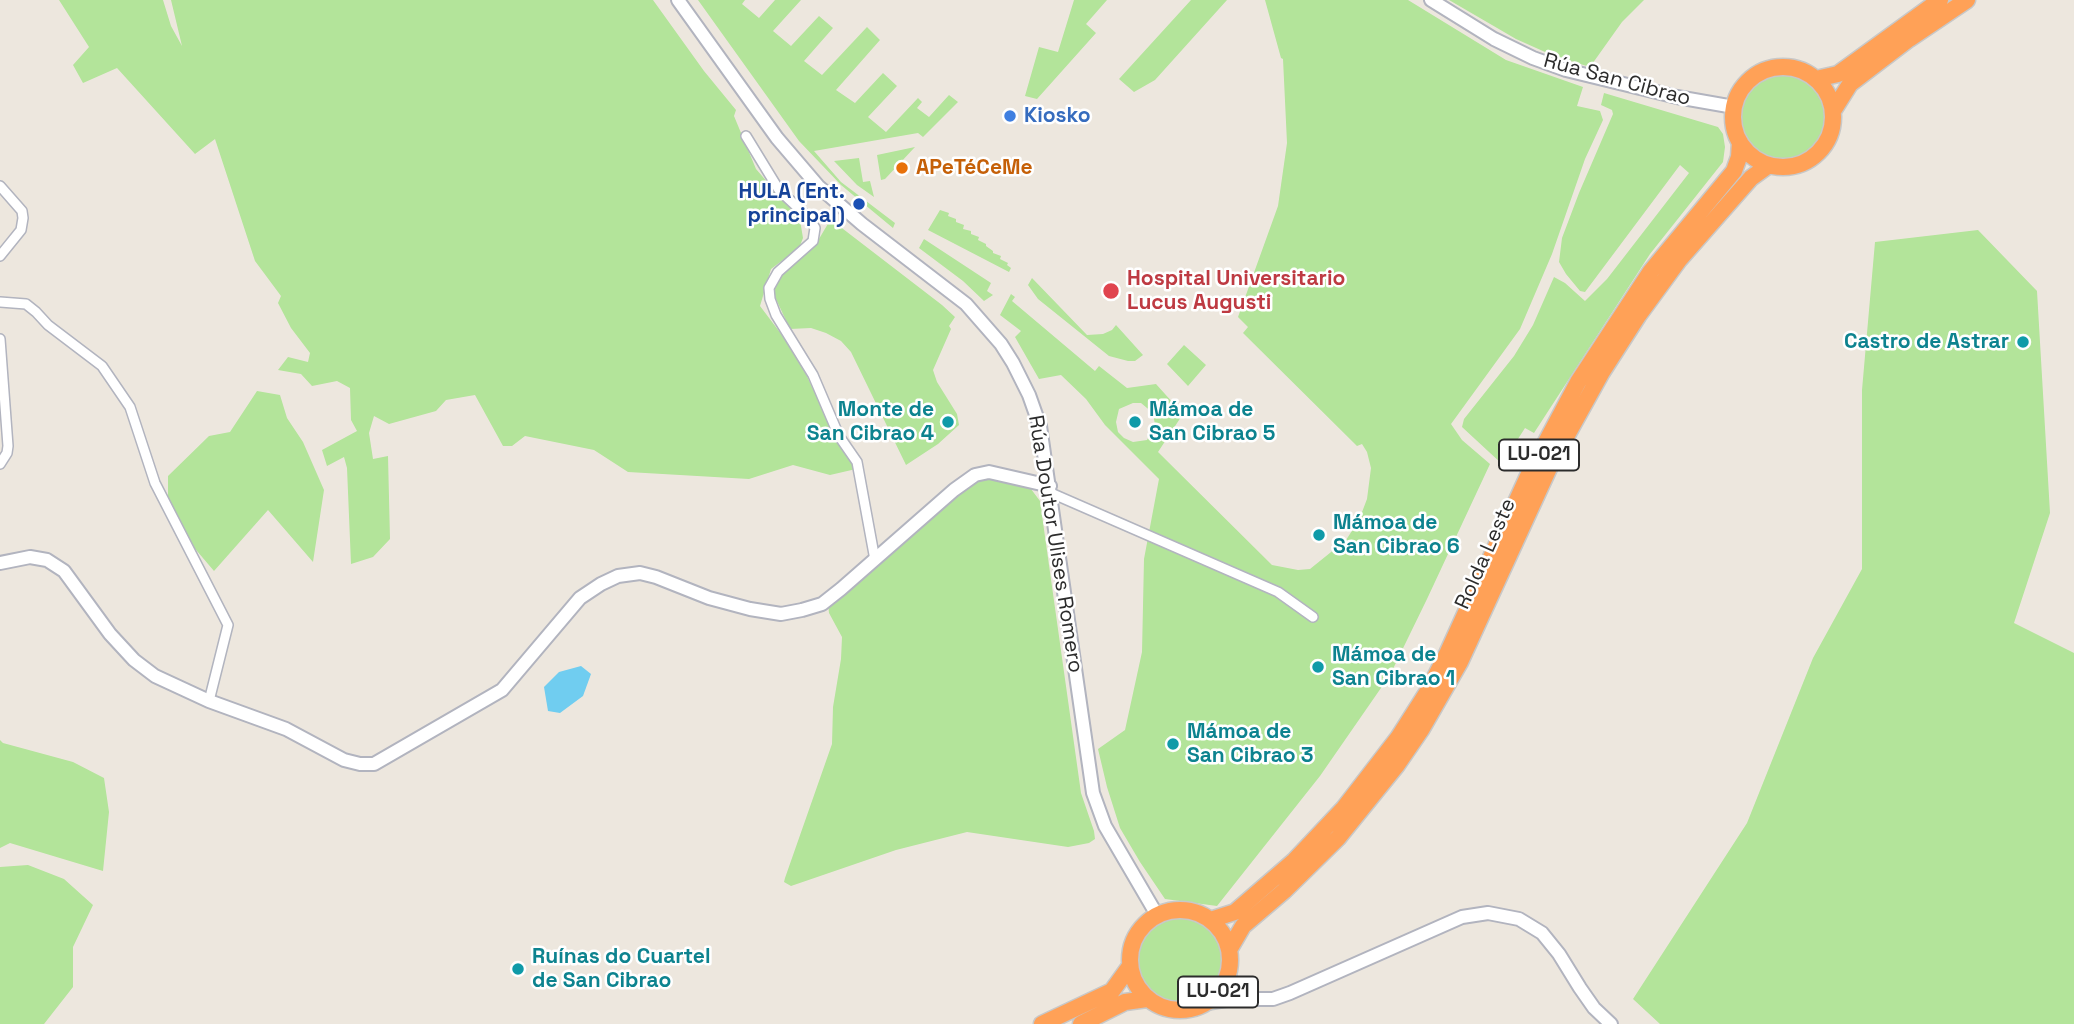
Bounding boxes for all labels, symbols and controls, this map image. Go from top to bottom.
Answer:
street label: Rúa San Cibrao [1541,48,1693,112]
place label: Kiosko [1024,103,1091,129]
marker: Kiosko [1002,108,1018,124]
place label: APeTéCeMe [916,155,1033,181]
marker: APeTéCeMe [894,160,910,176]
place label: HULA (Ent. principal) [739,179,845,229]
marker: HULA (Ent. principal) [851,196,867,212]
place label: Hospital Universitario Lucus Augusti [1127,266,1345,316]
marker: Hospital Universitario Lucus Augusti [1101,281,1121,301]
place label: Castro de Astrar [1844,329,2009,355]
marker: Castro de Astrar [2015,334,2031,350]
place label: Monte de San Cibrao 4 [807,397,934,447]
place label: Mámoa de San Cibrao 5 [1149,397,1275,447]
street label: Rúa Doutor Ulises Romero [1022,413,1088,675]
marker: Monte de San Cibrao 4 [940,414,956,430]
marker: Mámoa de San Cibrao 5 [1127,414,1143,430]
road number: LU-021 [1499,440,1579,470]
street label: Rolda Leste [1450,495,1522,613]
place label: Mámoa de San Cibrao 6 [1333,510,1460,560]
marker: Mámoa de San Cibrao 6 [1311,527,1327,543]
place label: Mámoa de San Cibrao 1 [1332,642,1455,692]
marker: Mámoa de San Cibrao 1 [1310,659,1326,675]
place label: Mámoa de San Cibrao 3 [1187,719,1314,769]
marker: Mámoa de San Cibrao 3 [1165,736,1181,752]
place label: Ruínas do Cuartel de San Cibrao [532,944,711,994]
marker: Ruínas do Cuartel de San Cibrao [510,961,526,977]
road number: LU-021 [1178,976,1258,1008]

